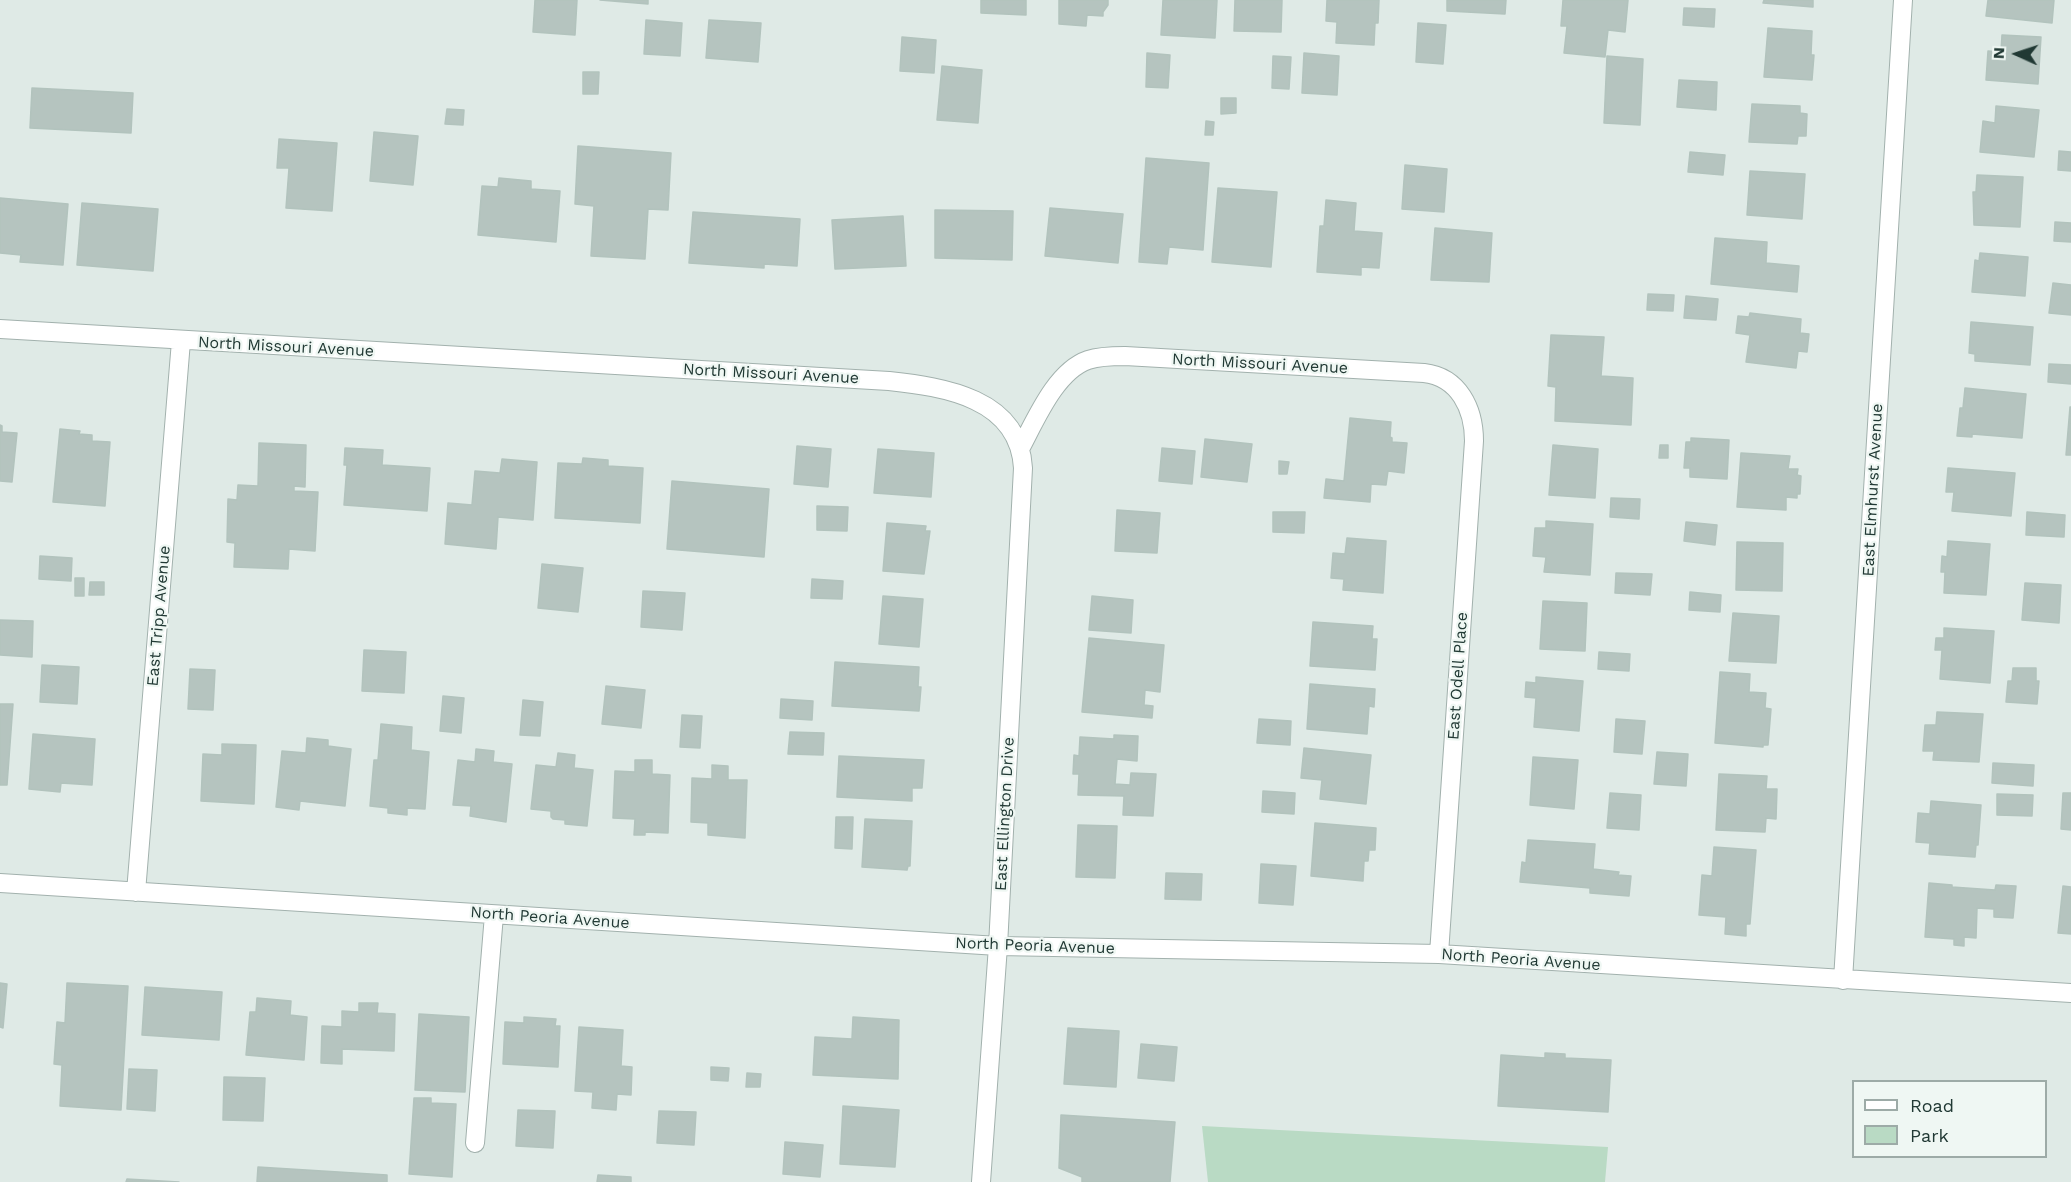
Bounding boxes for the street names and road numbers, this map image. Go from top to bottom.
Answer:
street label: North Missouri Avenue [197,333,375,361]
street label: North Missouri Avenue [1171,350,1349,378]
street label: North Missouri Avenue [682,360,860,388]
street label: East Elmhurst Avenue [1859,403,1887,577]
street label: East Tripp Avenue [143,545,175,687]
street label: East Odell Place [1444,611,1472,741]
street label: East Ellington Drive [991,737,1019,891]
street label: North Peoria Avenue [470,903,630,933]
street label: North Peoria Avenue [955,934,1115,958]
street label: North Peoria Avenue [1441,945,1601,975]

